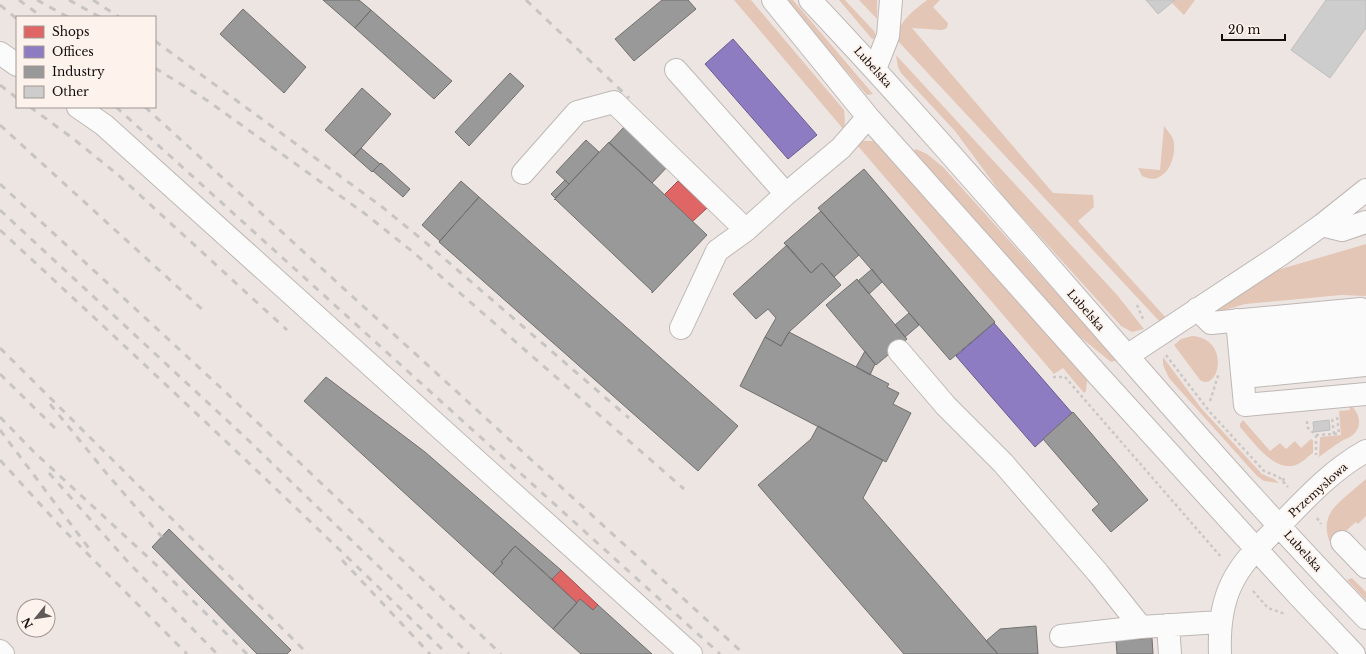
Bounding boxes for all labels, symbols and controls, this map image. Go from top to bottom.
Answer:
legend [16,16,156,108]
scale bar [1222,16,1285,42]
text: 20 m [1228,22,1260,37]
text: Shops [52,24,89,39]
text: Offices [52,44,94,59]
street label: Lubelska [851,44,896,91]
text: Industry [52,64,105,79]
text: Other [52,84,89,99]
street label: Lubelska [1064,286,1108,334]
street label: Przemysłowa [1286,459,1351,520]
street label: Lubelska [1281,528,1326,575]
north arrow [16,598,56,638]
text: N [18,614,36,631]

